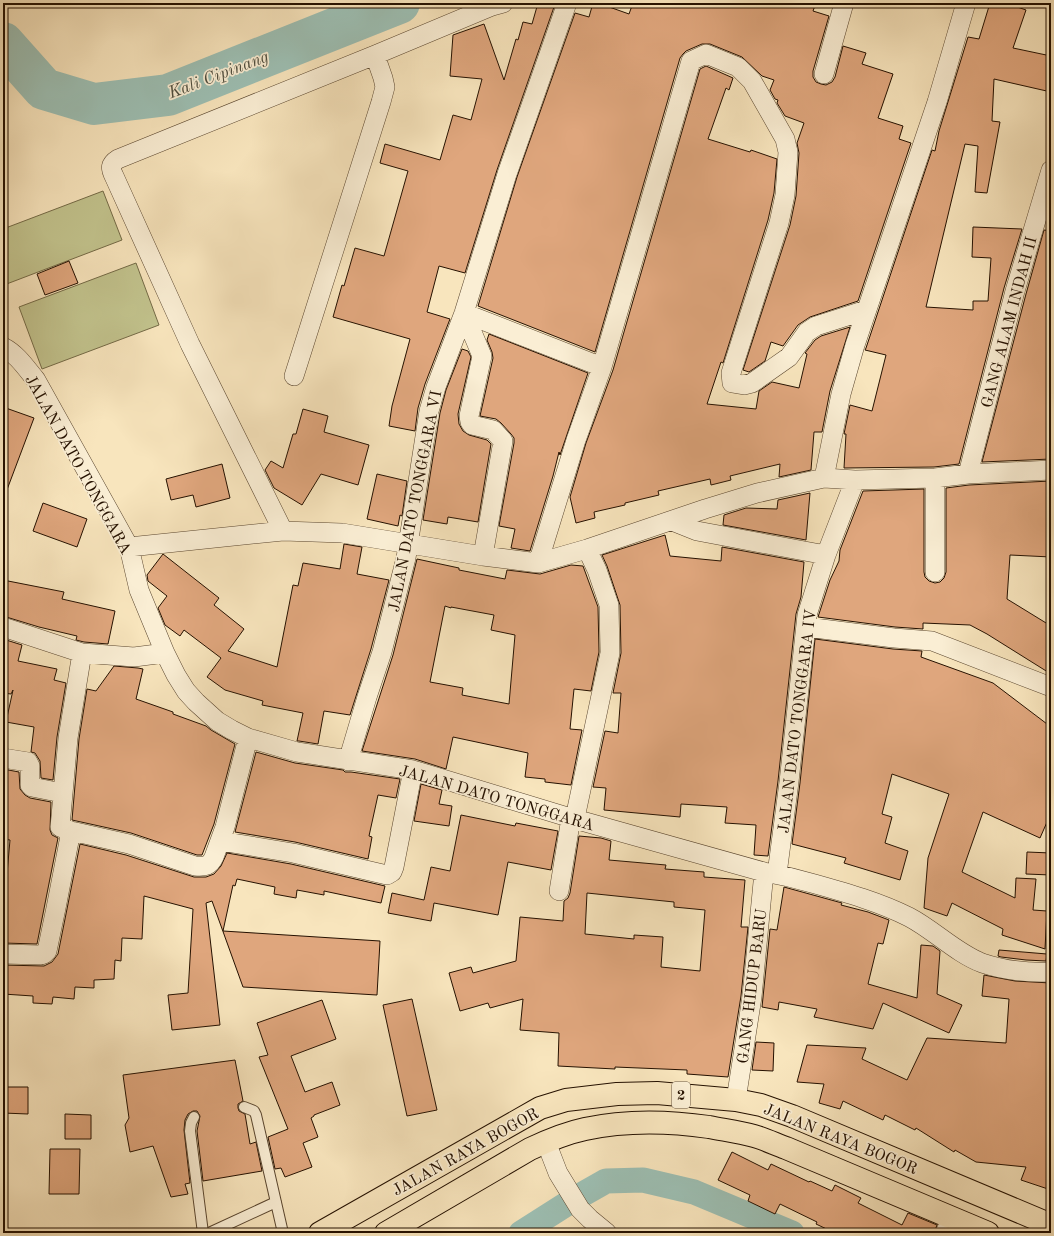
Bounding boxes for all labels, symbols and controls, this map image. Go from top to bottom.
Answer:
water label: Kali Cipinang [165,48,271,103]
street label: GANG ALAM INDAH II [979,235,1041,410]
street label: JALAN DATO TONGGARA [21,373,133,557]
street label: JALAN DATO TONGGARA VI [387,389,445,614]
street label: JALAN DATO TONGGARA IV [776,608,820,834]
street label: JALAN DATO TONGGARA [397,763,596,834]
street label: GANG HIDUP BARU [736,907,770,1065]
road number: 2 [672,1082,690,1108]
street label: JALAN RAYA BOGOR [761,1102,919,1178]
street label: JALAN RAYA BOGOR [390,1106,542,1200]

